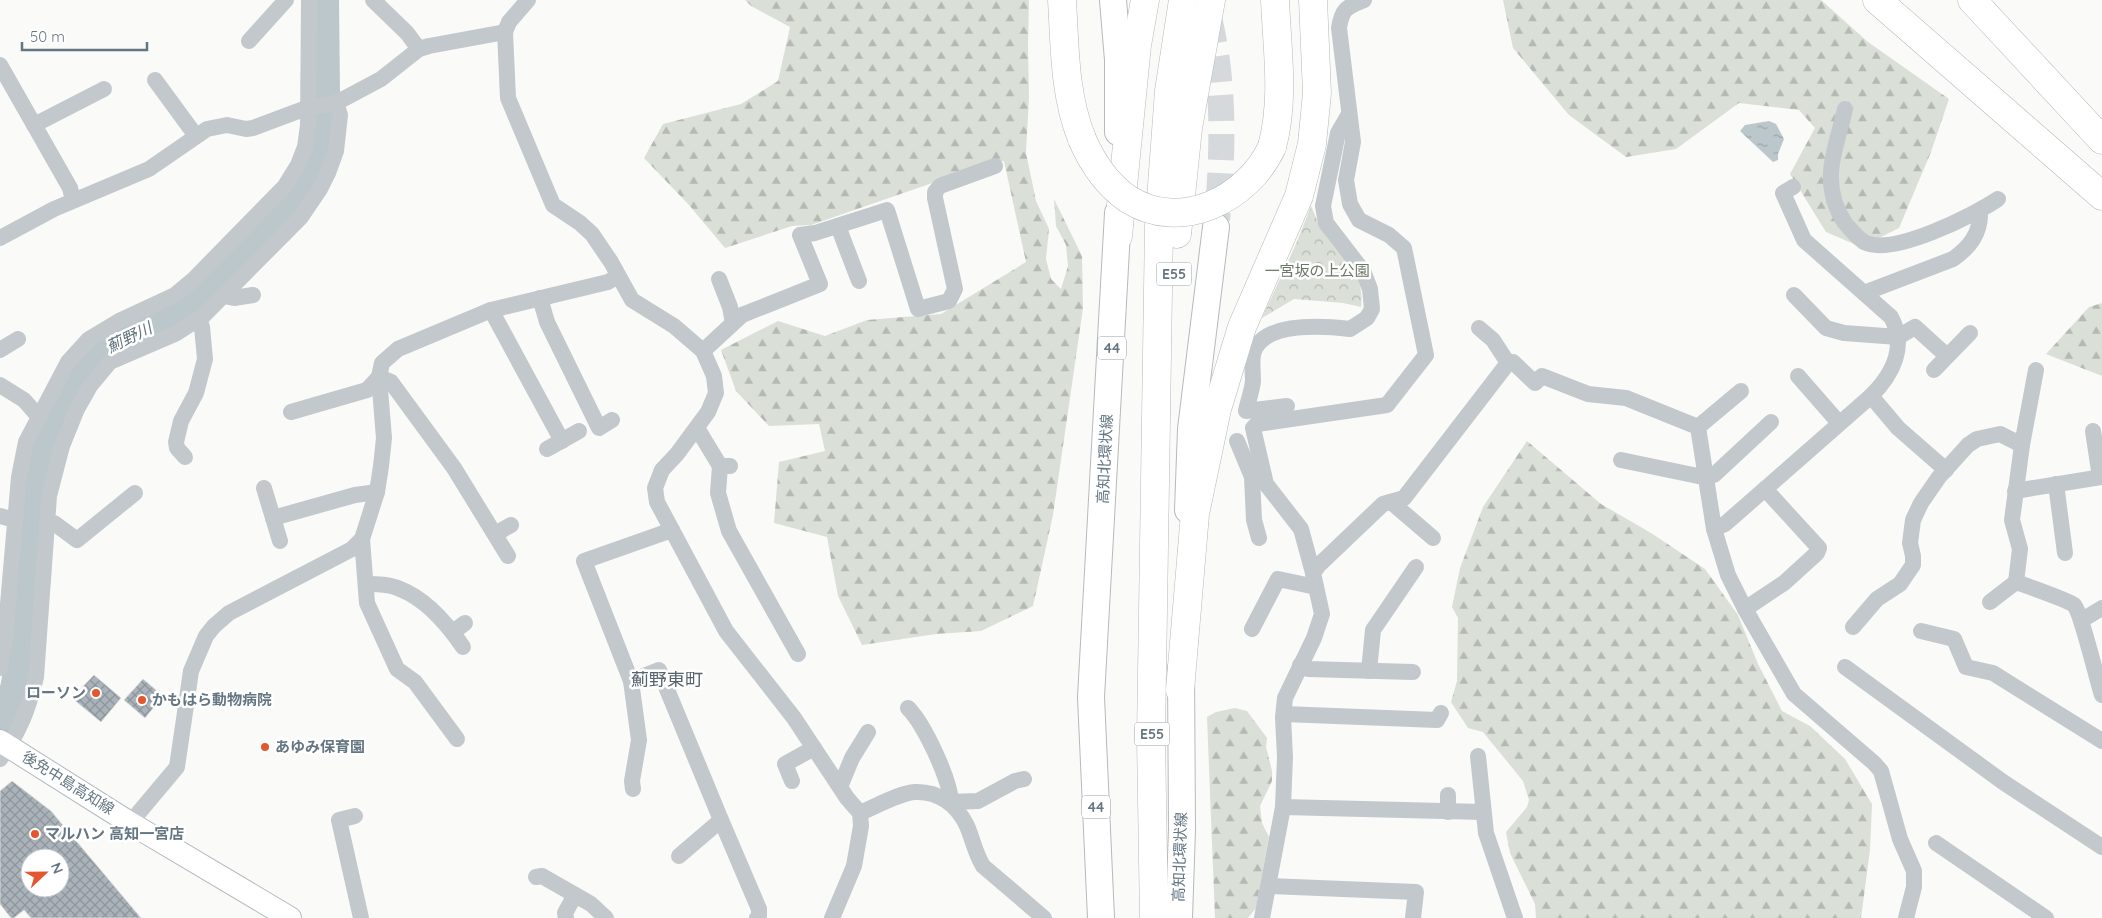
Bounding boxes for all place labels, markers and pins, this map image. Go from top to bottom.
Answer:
place label: ローソン [26,683,86,702]
marker: ローソン [90,687,102,699]
place label: かもはら動物病院 [152,690,272,709]
marker: かもはら動物病院 [136,694,148,706]
place label: あゆみ保育園 [275,737,365,756]
marker: あゆみ保育園 [259,741,271,753]
place label: マルハン 高知一宮店 [45,824,184,843]
marker: マルハン 高知一宮店 [29,828,41,840]

